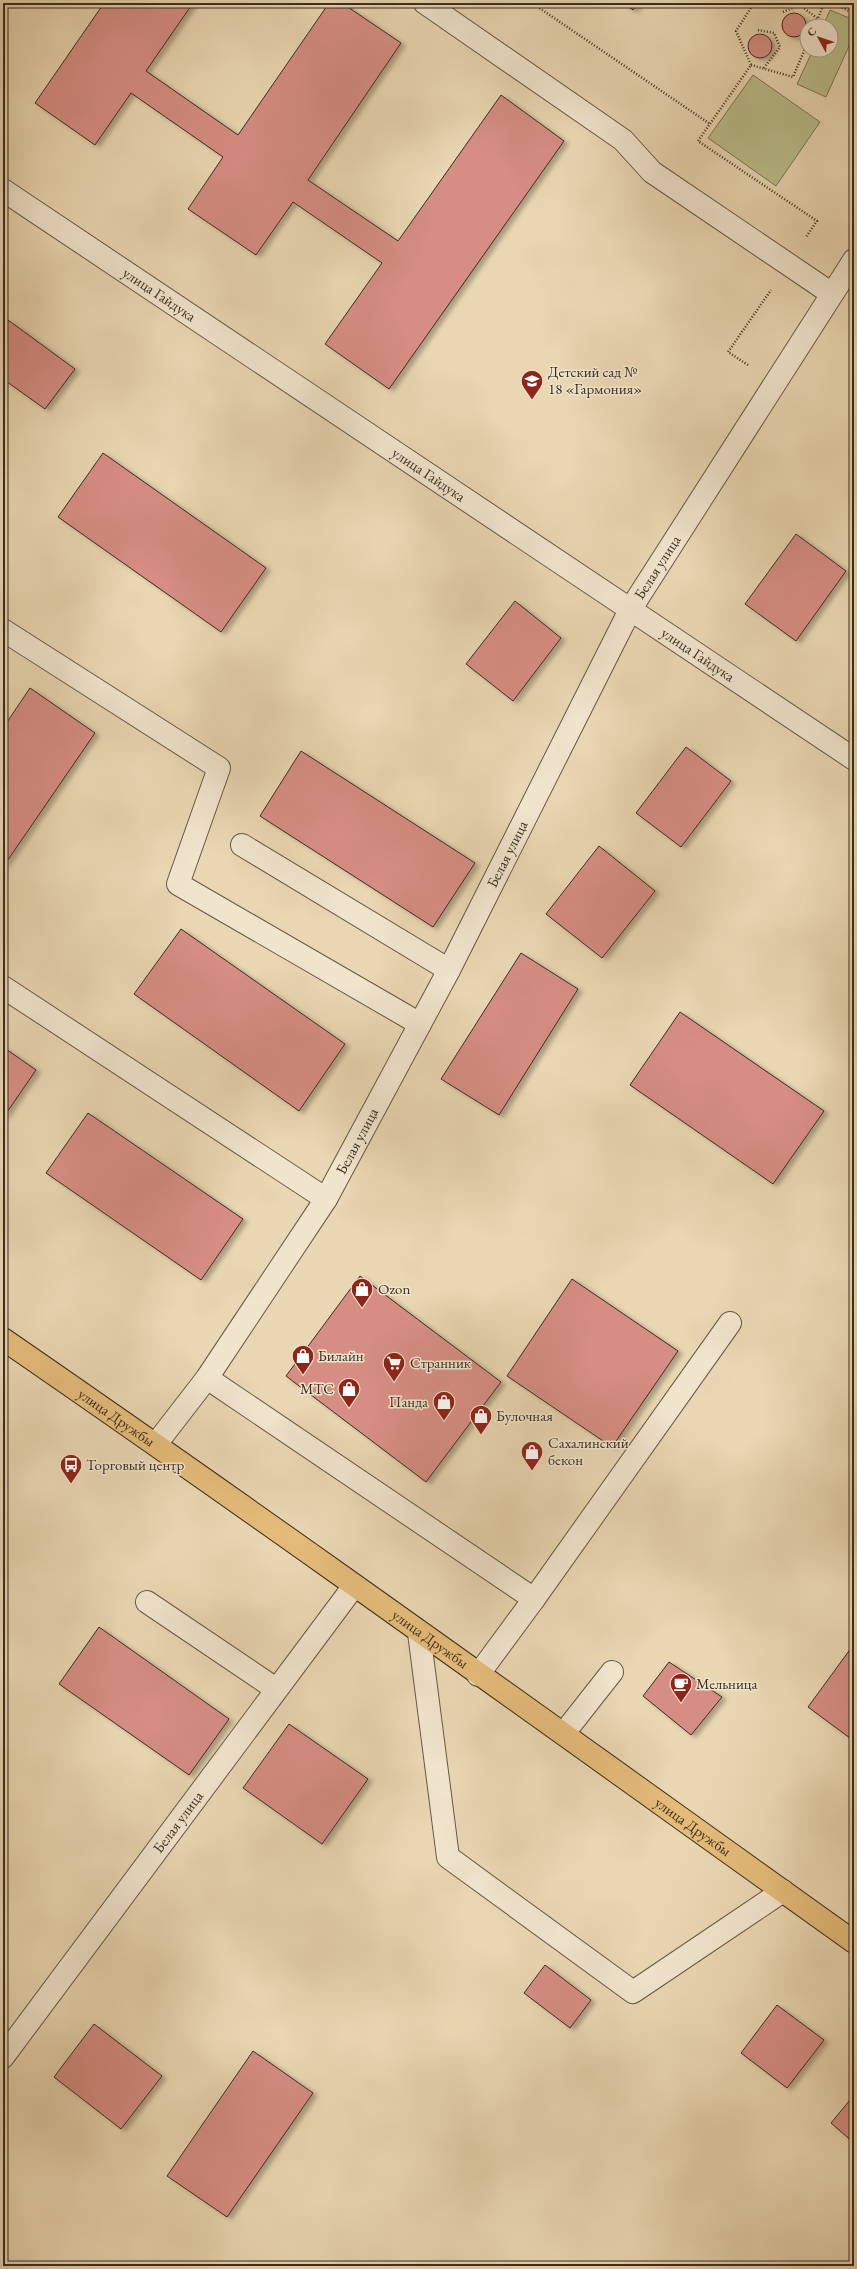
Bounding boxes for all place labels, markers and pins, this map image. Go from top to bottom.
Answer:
place label: Детский сад № 18 «Гармония» [548,362,642,398]
school or university icon: Детский сад № 18 «Гармония» [519,368,545,401]
shop icon: Ozon [349,1276,375,1309]
place label: Ozon [378,1279,411,1298]
shop icon: Билайн [290,1343,316,1376]
place label: Билайн [318,1346,364,1365]
supermarket icon: Странник [381,1350,407,1383]
place label: Странник [410,1353,471,1372]
shop icon: МТС [336,1376,362,1409]
place label: МТС [300,1379,334,1398]
shop icon: Панда [431,1389,457,1422]
place label: Панда [389,1392,428,1411]
shop icon: Булочная [468,1403,494,1436]
place label: Булочная [496,1406,553,1425]
place label: Сахалинский бекон [548,1433,629,1469]
shop icon: Сахалинский бекон [519,1439,545,1472]
bus stop icon: Торговый центр [58,1452,84,1485]
place label: Торговый центр [86,1455,184,1474]
cafe icon: Мельница [668,1671,694,1704]
place label: Мельница [696,1674,758,1693]

